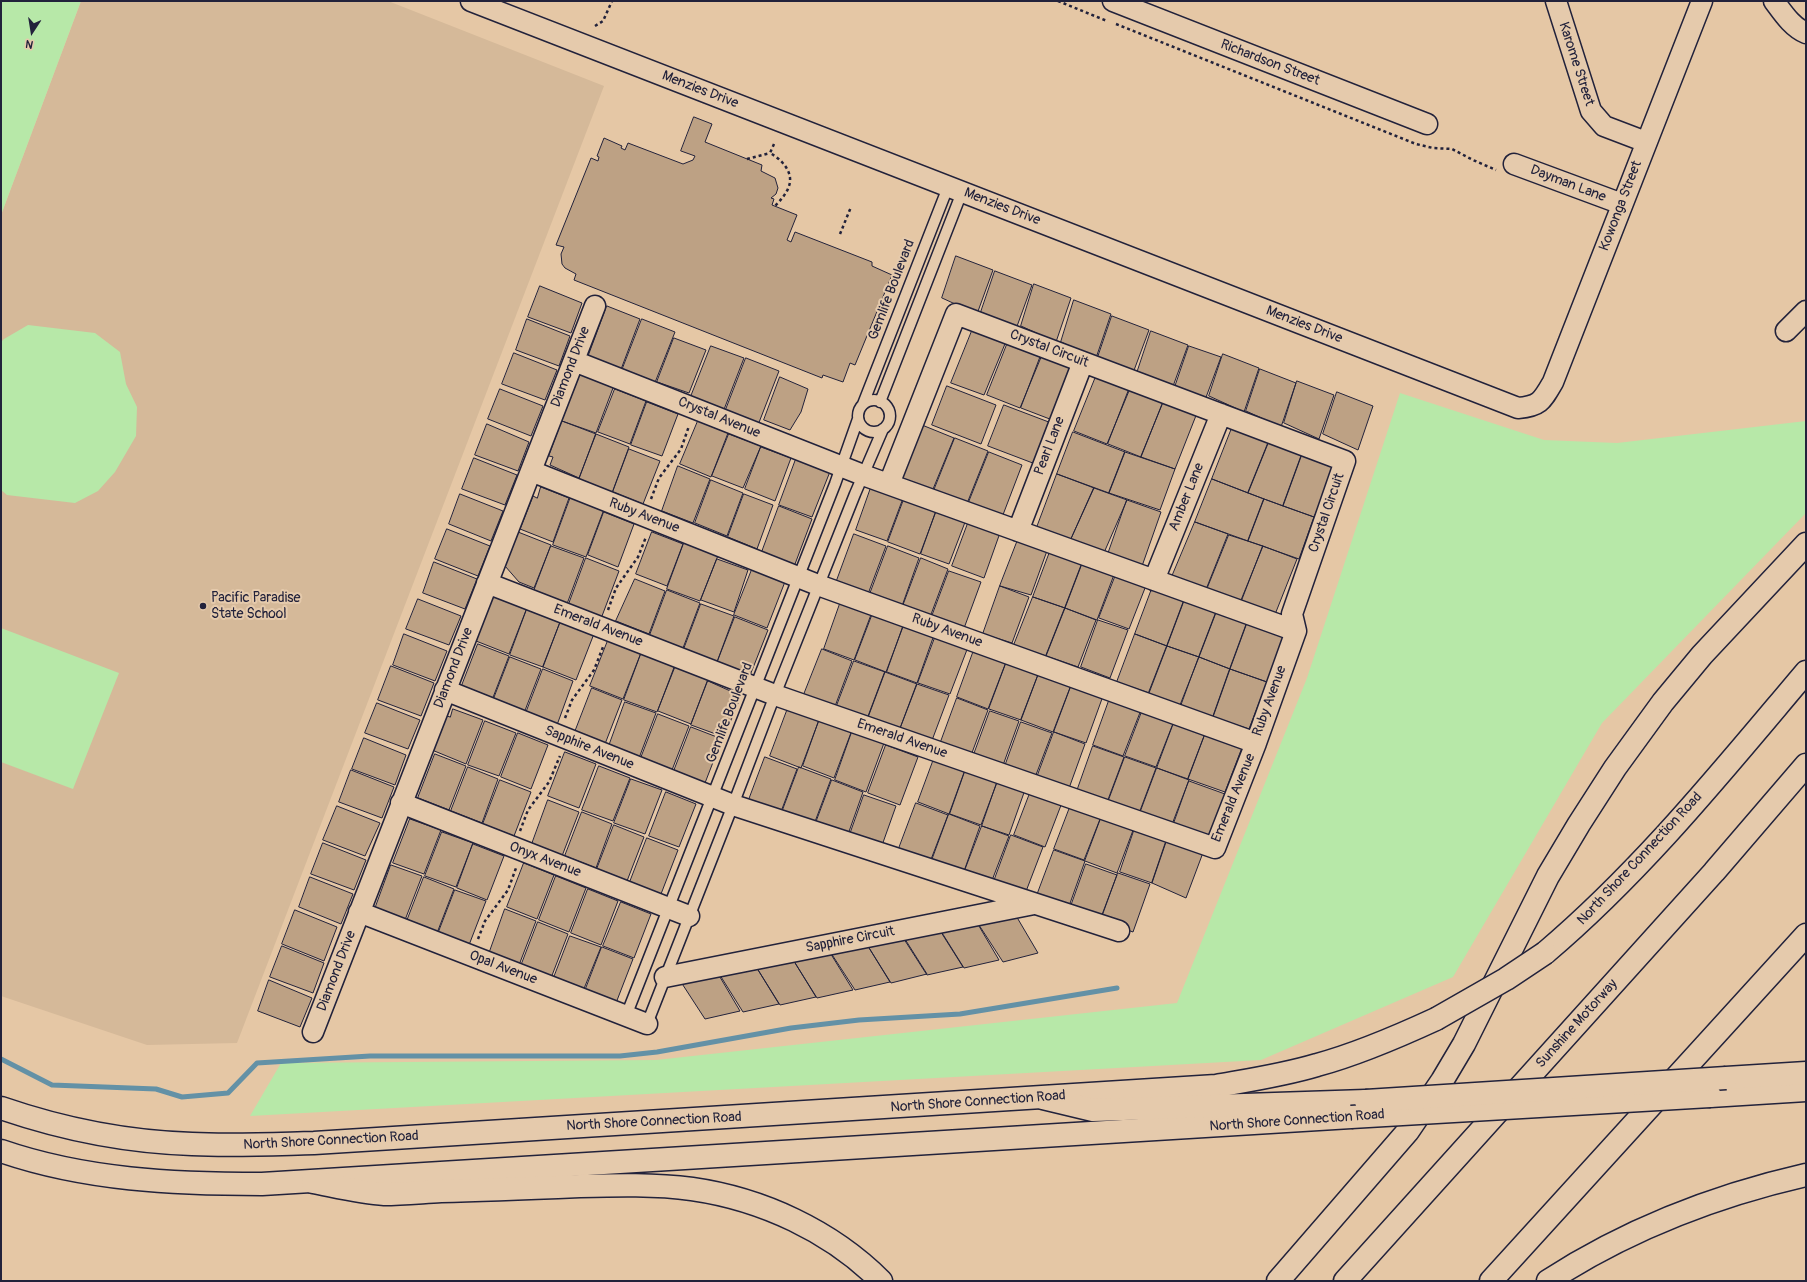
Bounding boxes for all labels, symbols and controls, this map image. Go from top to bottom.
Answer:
north arrow [12,12,52,52]
street label: Karome Street [1555,20,1597,108]
street label: Richardson Street [1218,36,1322,90]
text: N [24,37,34,51]
street label: Menzies Drive [659,68,741,112]
street label: Kowonga Street [1596,159,1646,253]
street label: Dayman Lane [1528,162,1608,206]
street label: Menzies Drive [961,185,1043,229]
street label: Gemlife Boulevard [865,237,919,343]
street label: Menzies Drive [1263,303,1345,347]
street label: Diamond Drive [548,324,594,410]
street label: Crystal Circuit [1007,326,1091,372]
street label: Crystal Avenue [675,394,763,442]
street label: Pearl Lane [1031,414,1069,478]
street label: Amber Lane [1166,461,1208,533]
street label: Crystal Circuit [1306,471,1348,555]
street label: Ruby Avenue [606,495,682,537]
place label: Pacific Paradise State School [211,590,300,622]
marker: Pacific Paradise State School [198,601,208,611]
street label: Emerald Avenue [551,601,645,651]
street label: Ruby Avenue [909,610,985,652]
street label: Diamond Drive [431,625,477,711]
street label: Gemlife Boulevard [703,660,757,766]
street label: Ruby Avenue [1249,663,1291,739]
street label: Emerald Avenue [855,716,949,762]
street label: Sapphire Avenue [542,722,636,774]
street label: Emerald Avenue [1209,751,1259,845]
street label: North Shore Connection Road [1574,789,1706,929]
street label: Onyx Avenue [507,839,583,881]
street label: Sapphire Circuit [804,923,896,957]
street label: Diamond Drive [314,928,360,1014]
street label: Opal Avenue [467,947,539,989]
street label: Sunshine Motorway [1533,976,1621,1072]
street label: North Shore Connection Road [890,1088,1066,1116]
street label: North Shore Connection Road [1209,1107,1385,1135]
street label: North Shore Connection Road [566,1109,742,1135]
street label: North Shore Connection Road [243,1128,419,1154]

